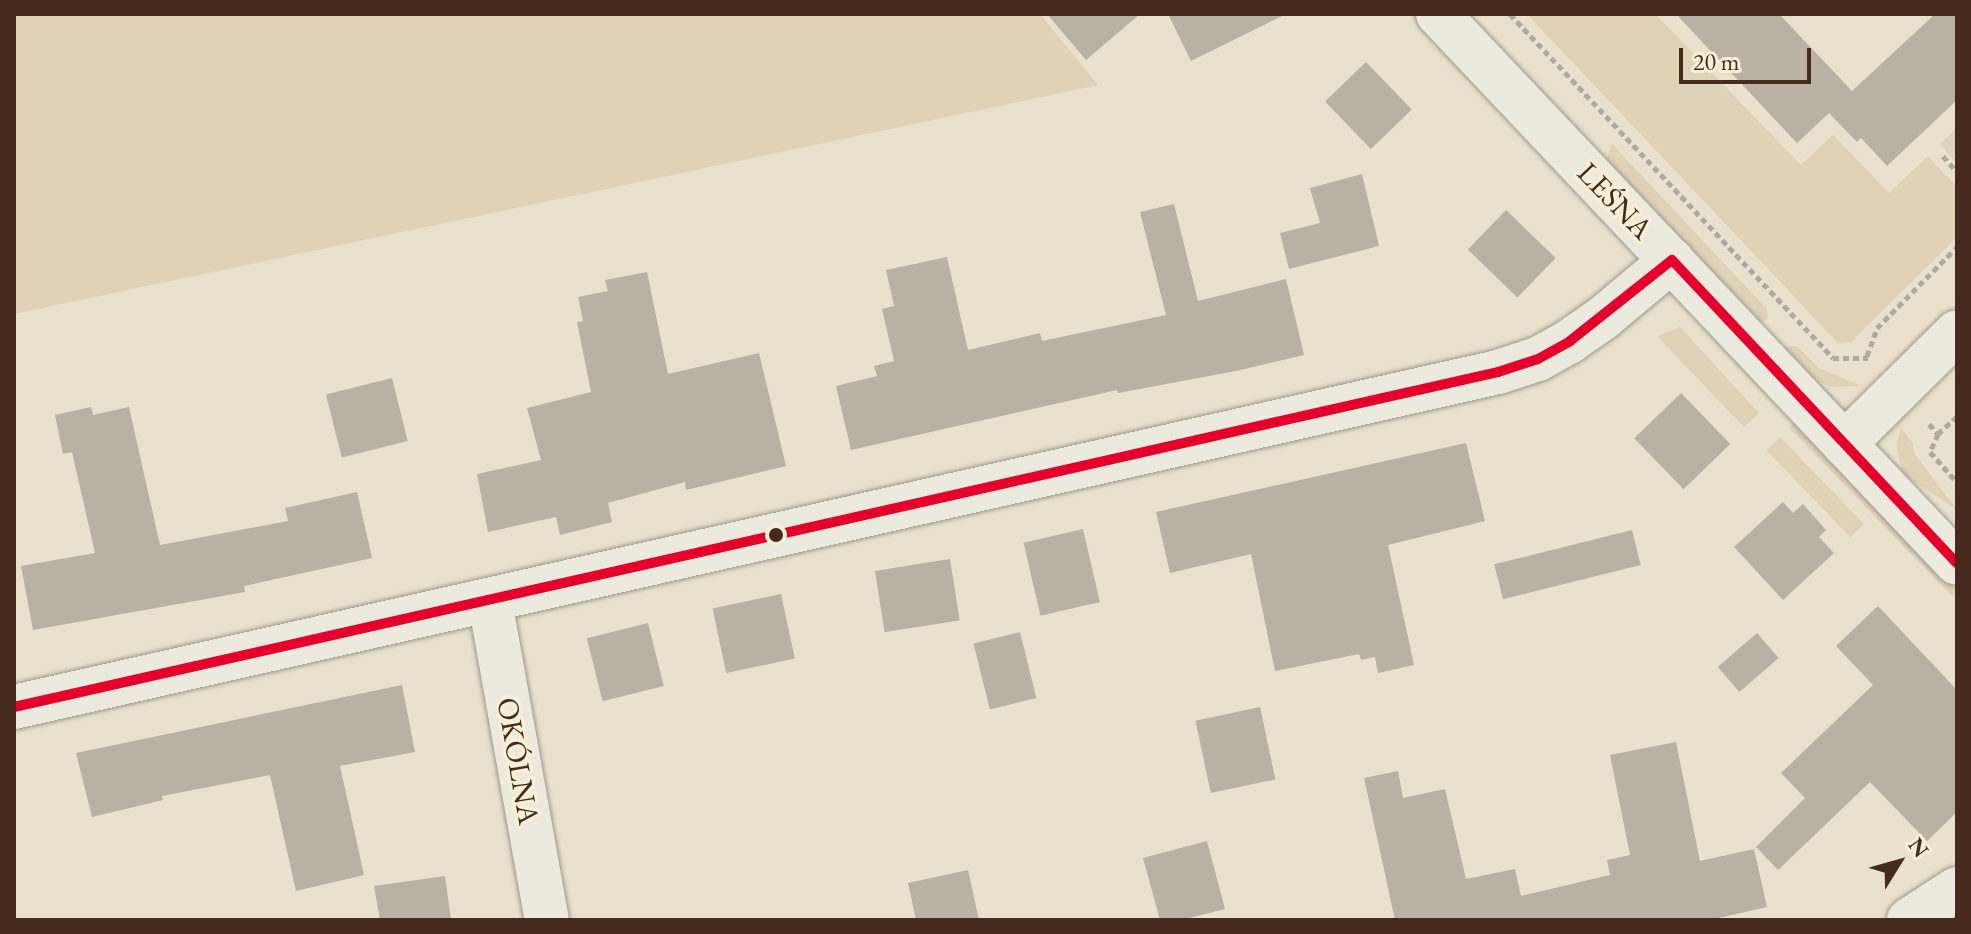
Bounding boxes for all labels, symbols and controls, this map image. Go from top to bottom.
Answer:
scale bar [1683,32,1815,82]
text: 20 m [1693,46,1740,77]
street label: LEŚNA [1570,155,1660,247]
unlabelled marker [768,527,784,543]
street label: OKÓLNA [489,695,547,827]
north arrow [1859,822,1939,902]
text: N [1902,831,1936,863]

